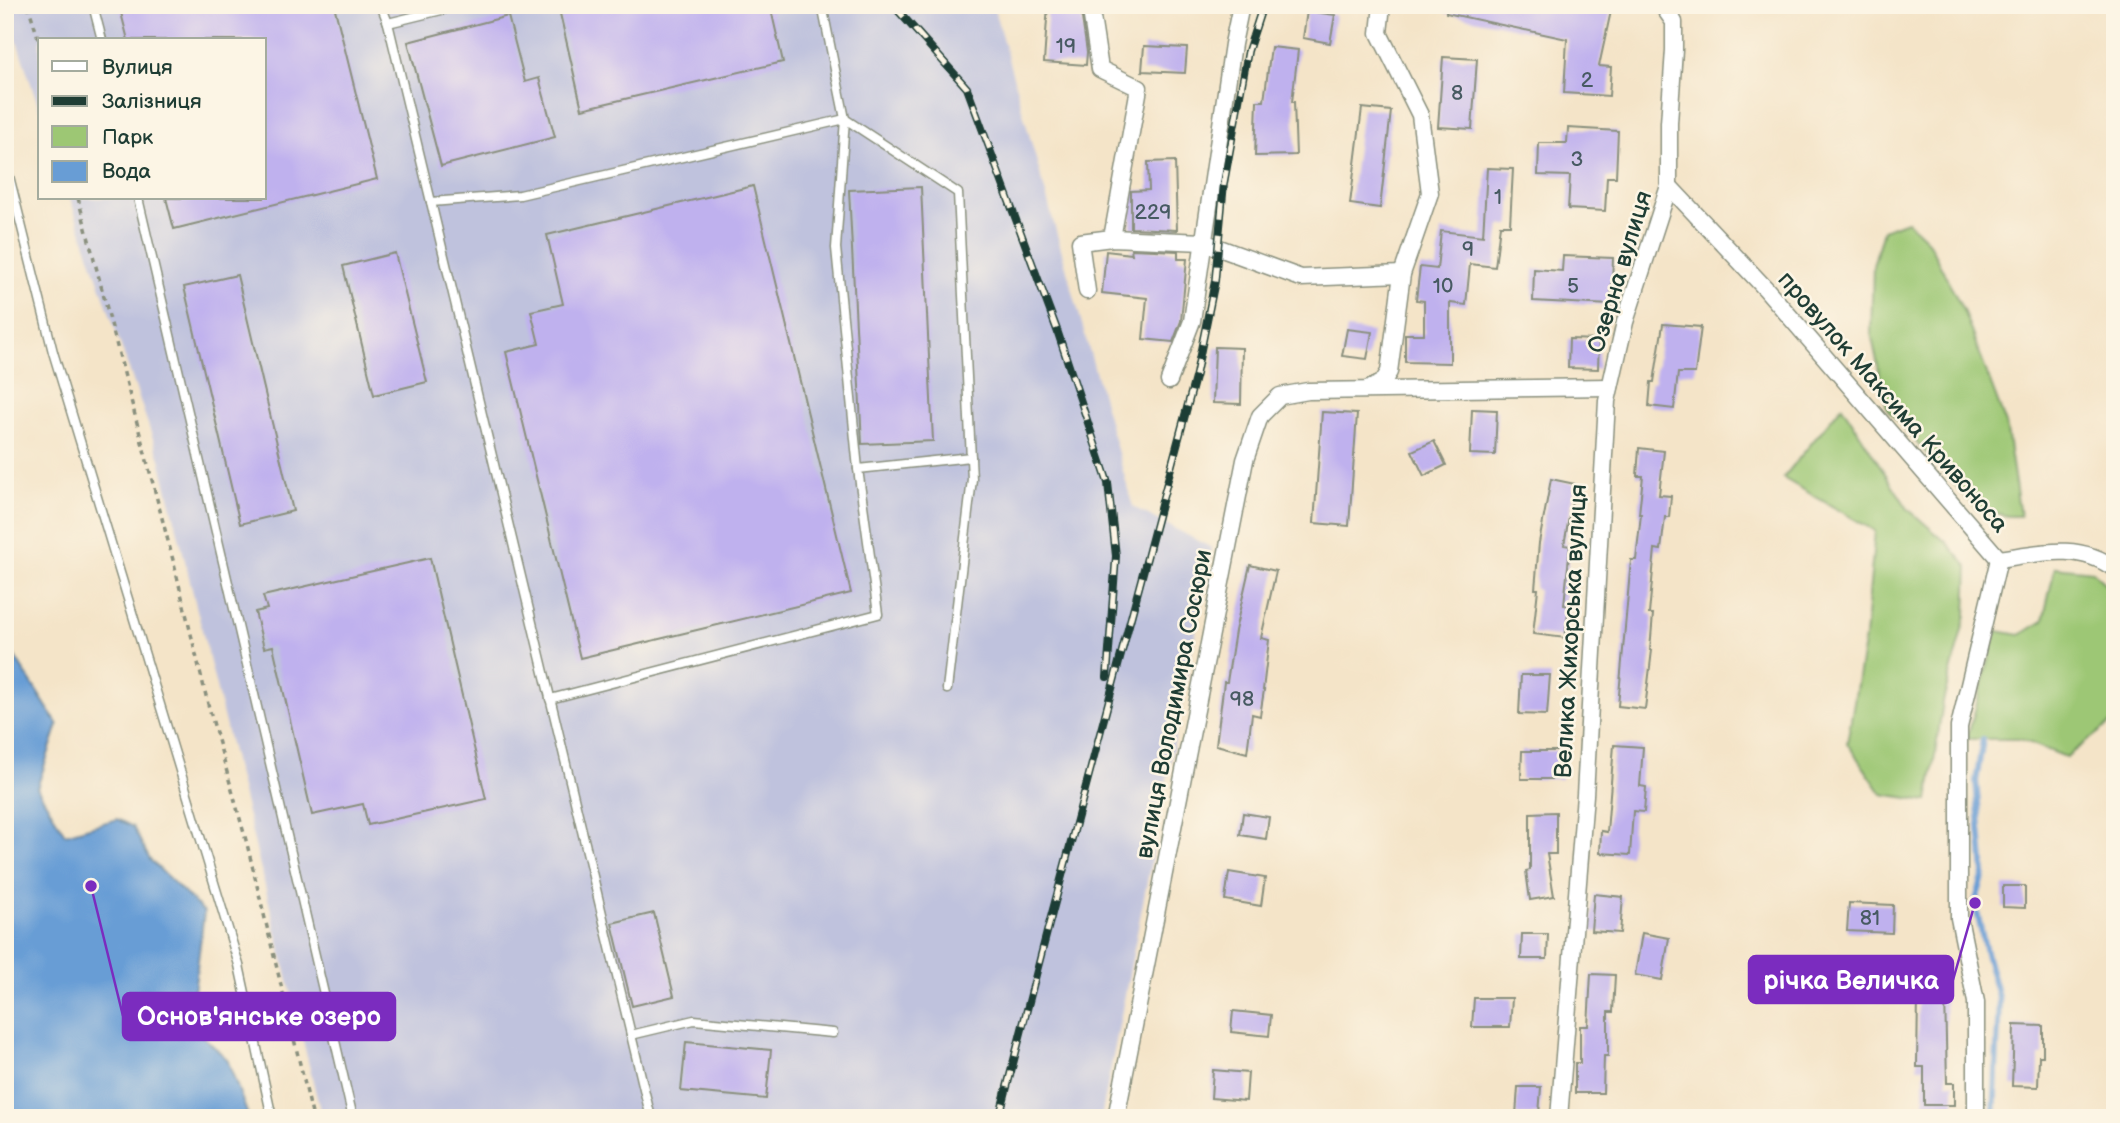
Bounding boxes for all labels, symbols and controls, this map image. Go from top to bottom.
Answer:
house number: 19 [1056,34,1076,59]
legend [38,38,266,200]
text: Вулиця [102,55,173,80]
house number: 2 [1581,68,1594,93]
house number: 8 [1451,81,1463,106]
text: Залізниця [102,89,202,114]
text: Парк [102,125,153,150]
house number: 3 [1571,147,1583,172]
text: Вода [102,159,151,184]
house number: 1 [1494,185,1502,210]
street label: Озерна вулиця [1582,187,1658,357]
house number: 229 [1135,200,1171,225]
house number: 9 [1462,237,1474,262]
street label: провулок Максима Кривоноса [1772,265,2014,539]
house number: 10 [1433,274,1453,299]
house number: 5 [1567,274,1579,299]
street label: Велика Жихорська вулиця [1549,483,1593,779]
street label: вулиця Володимира Сосюри [1130,547,1218,861]
house number: 98 [1230,687,1254,712]
house number: 81 [1860,906,1880,931]
callout: річка Величка [1749,956,1953,1003]
text: річка Величка [1763,966,1940,997]
callout: Основ'янське озеро [123,993,395,1040]
text: Основ'янське озеро [137,1002,381,1033]

